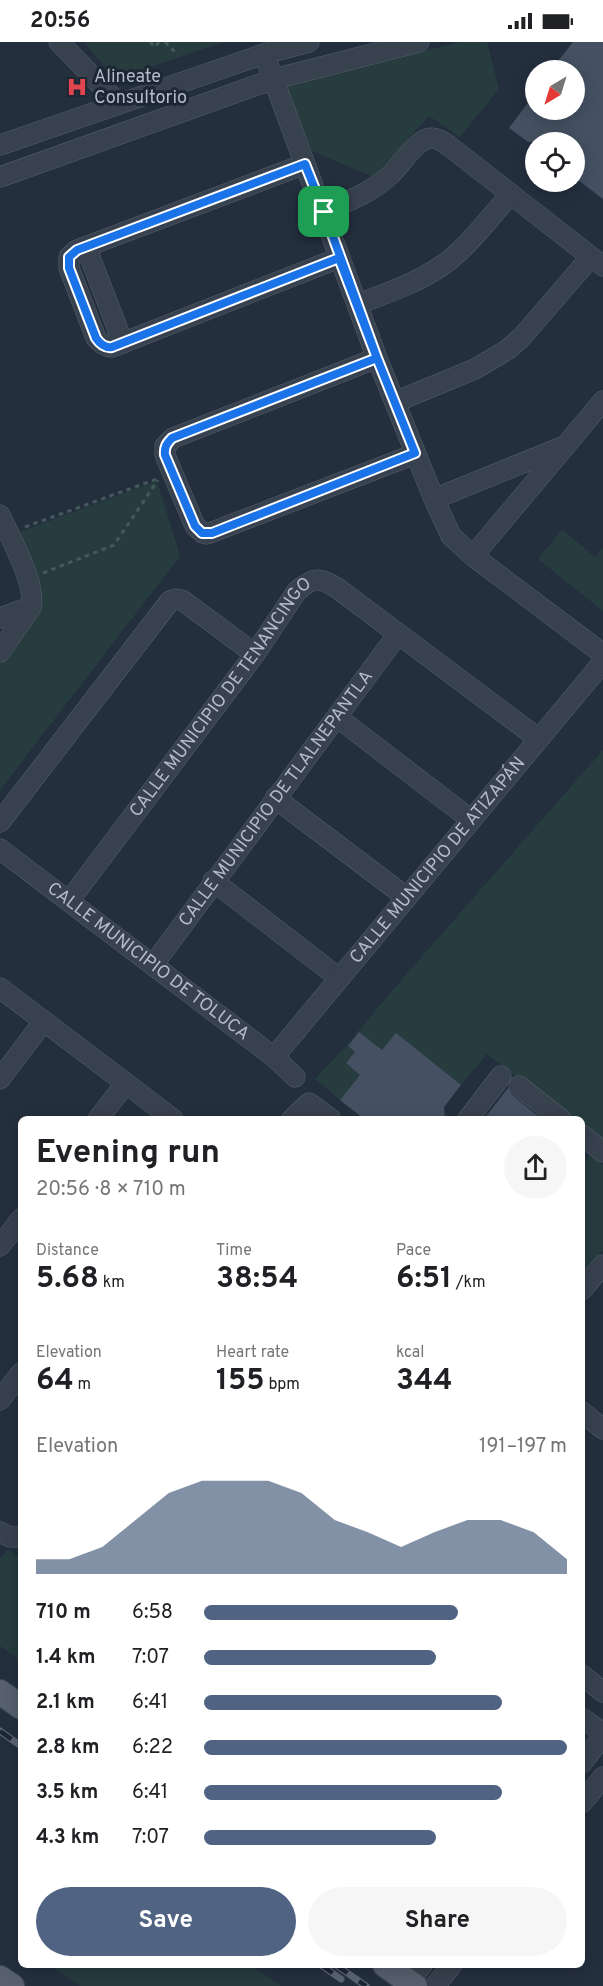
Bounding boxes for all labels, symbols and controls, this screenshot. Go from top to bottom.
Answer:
text: 20:56 [30,8,90,35]
north arrow [525,60,585,120]
map controls [525,60,585,192]
place label: Alineate Consultorio [94,66,187,110]
hospital icon: Alineate Consultorio [65,75,89,99]
button: locate [525,132,585,192]
pin [298,186,349,237]
icon: arrive [307,195,340,228]
street label: CALLE MUNICIPIO DE TENANCINGO [125,572,316,822]
street label: CALLE MUNICIPIO DE TLALNEPANTLA [174,666,379,931]
street label: CALLE MUNICIPIO DE ATIZAPÁN [345,752,531,969]
street label: CALLE MUNICIPIO DE TOLUCA [42,877,254,1046]
text: Evening run [36,1133,220,1175]
button: share [504,1136,567,1199]
text: 20:56 · 8 × 710 m [36,1177,186,1203]
text: Distance [36,1241,99,1261]
text: Time [216,1241,252,1261]
text: Pace [396,1241,431,1261]
text: 5.68 [36,1261,99,1298]
text: 38:54 [216,1261,298,1298]
text: 6:51 [396,1261,452,1298]
text: km [99,1273,125,1293]
text: /km [452,1273,486,1293]
text: Elevation [36,1343,102,1363]
text: Heart rate [216,1343,289,1363]
text: kcal [396,1343,424,1363]
text: 64 [36,1363,74,1400]
text: 155 [216,1363,265,1400]
text: 344 [396,1363,453,1400]
text: m [74,1375,91,1395]
text: bpm [265,1375,300,1395]
text: Elevation [36,1434,118,1460]
text: 191–197 m [479,1434,567,1460]
text: 710 m [36,1600,91,1626]
text: 6:58 [132,1600,173,1626]
text: 1.4 km [36,1645,96,1671]
text: 7:07 [132,1645,169,1671]
text: 2.1 km [36,1690,95,1716]
text: 6:41 [132,1690,168,1716]
text: 2.8 km [36,1735,99,1761]
text: 6:22 [132,1735,173,1761]
text: 3.5 km [36,1780,98,1806]
text: 6:41 [132,1780,168,1806]
text: 4.3 km [36,1825,99,1851]
text: 7:07 [132,1825,169,1851]
button: Save [36,1887,296,1956]
button: Share [308,1887,567,1956]

